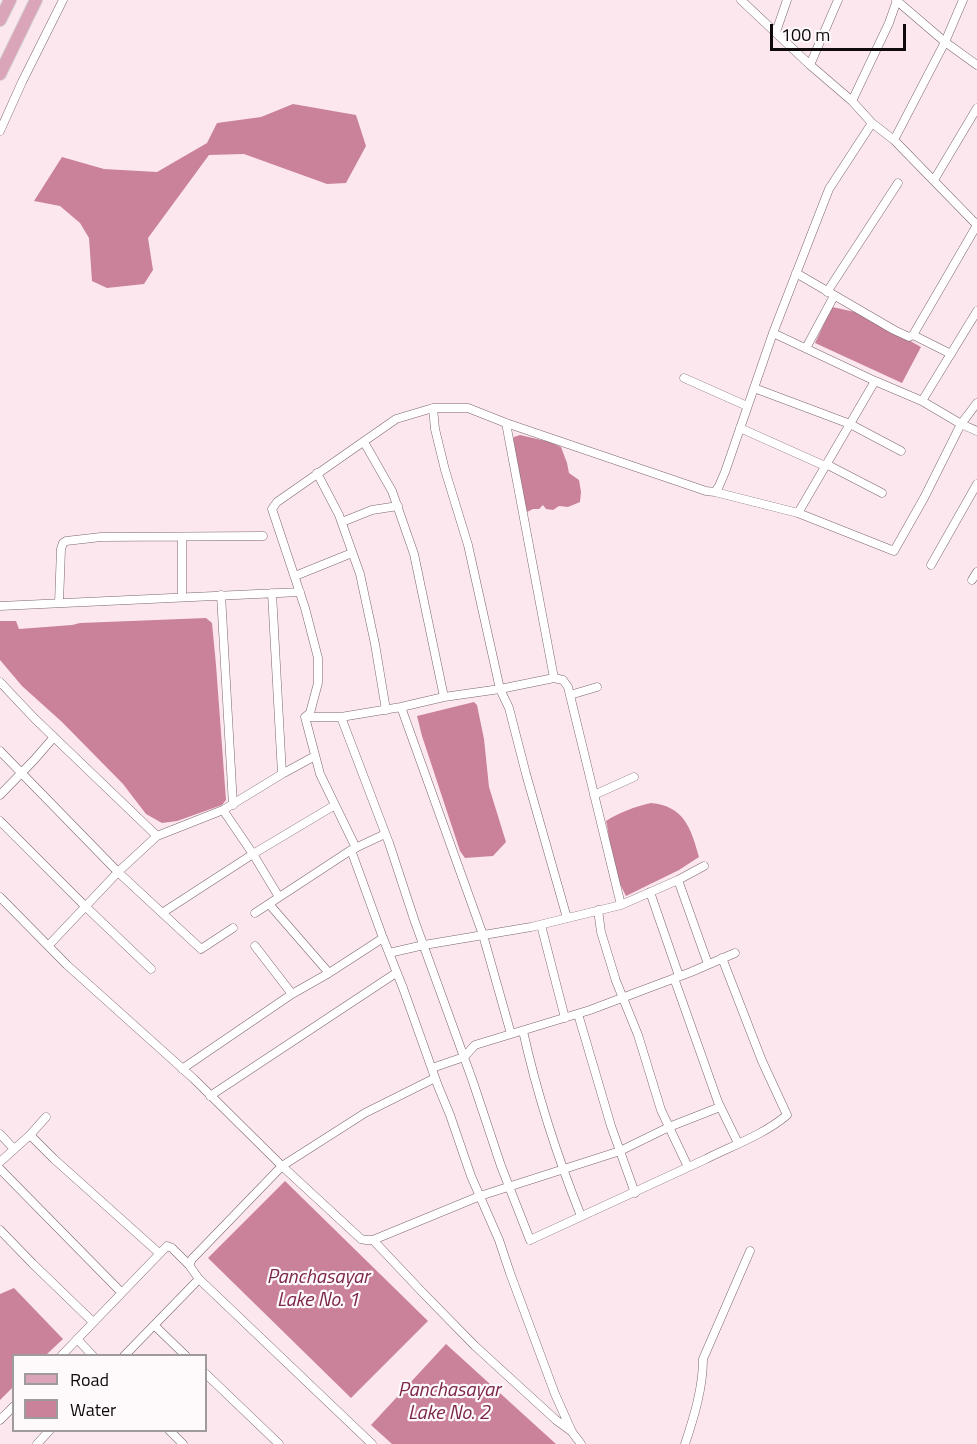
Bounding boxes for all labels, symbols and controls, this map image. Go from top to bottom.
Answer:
scale bar [773,12,910,50]
text: 100 m [781,21,830,48]
water label: Panchasayar Lake No. 1 [267,1266,369,1313]
legend [12,1354,207,1432]
text: Road [70,1366,109,1393]
water label: Panchasayar Lake No. 2 [398,1379,500,1426]
text: Water [70,1396,116,1423]

